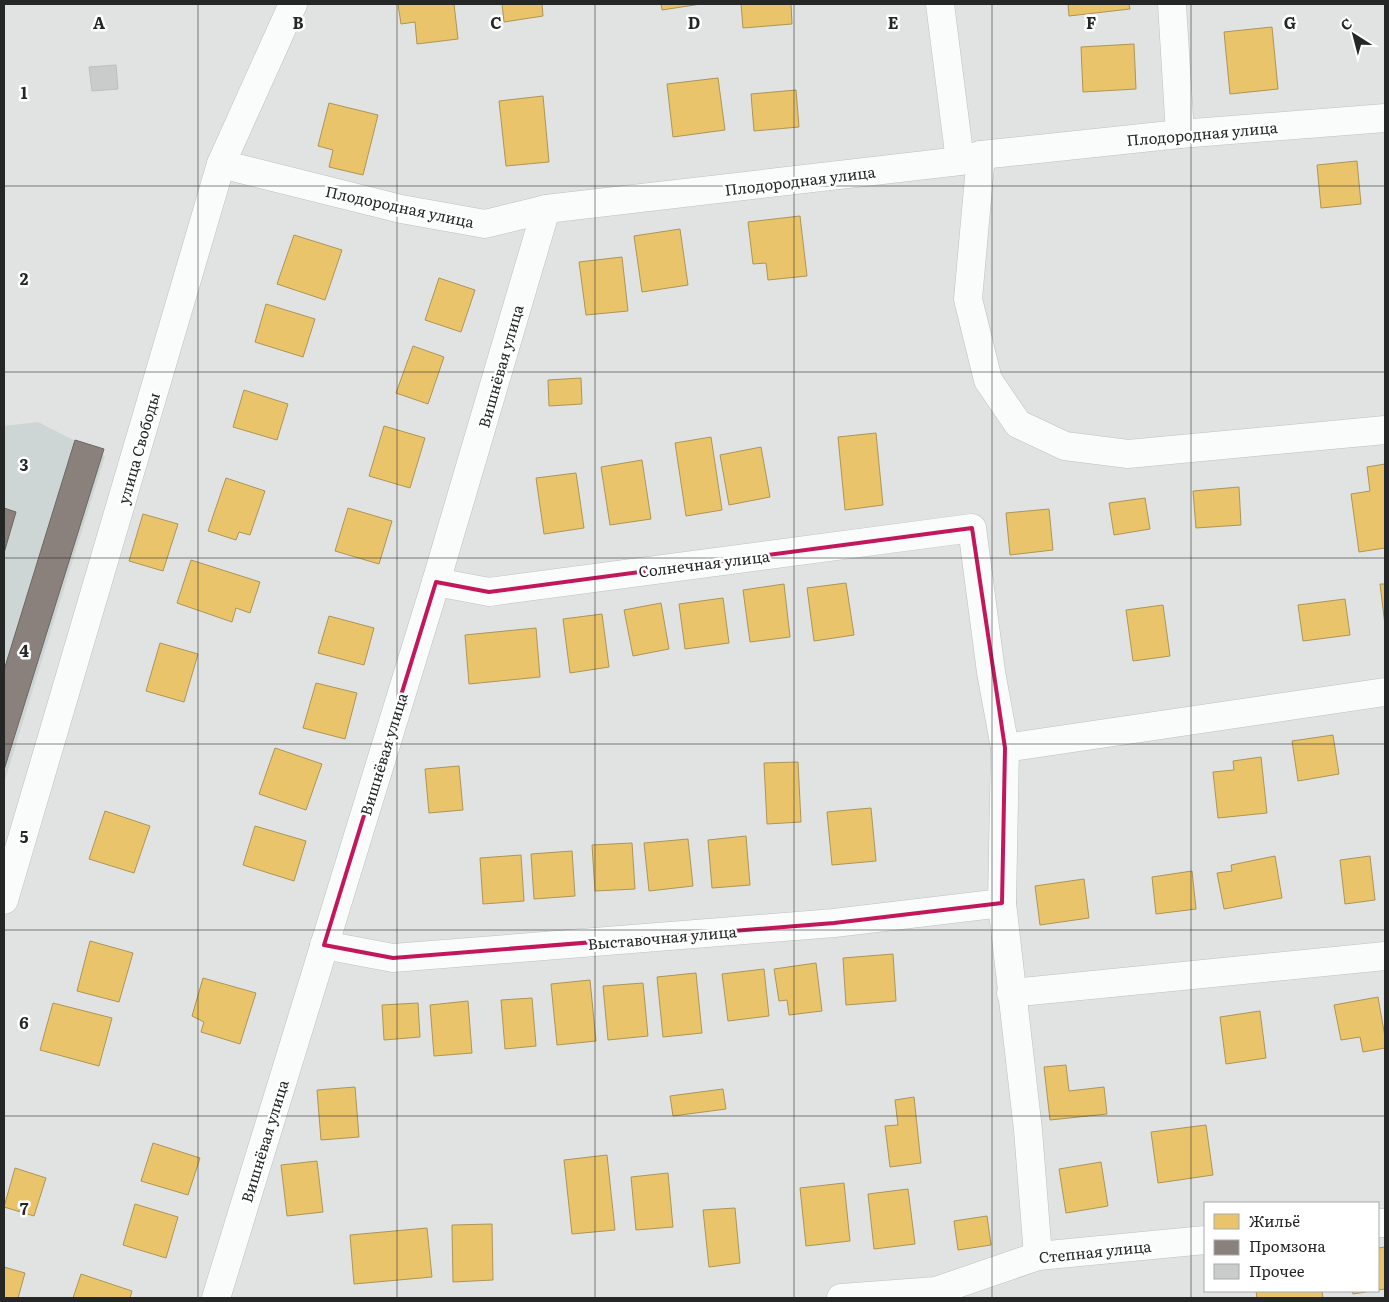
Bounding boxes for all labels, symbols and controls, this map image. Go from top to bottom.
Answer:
text: A [93,10,105,34]
text: B [292,10,304,34]
text: C [490,10,502,34]
text: D [688,10,700,34]
text: E [888,10,899,34]
text: F [1086,10,1096,34]
text: G [1284,10,1296,34]
north arrow [1329,10,1379,60]
text: С [1336,13,1356,35]
text: 1 [21,80,28,104]
street label: Плодородная улица [1126,115,1279,151]
street label: Плодородная улица [723,159,877,201]
street label: Плодородная улица [323,179,477,233]
text: 2 [20,266,29,290]
street label: Вишнёвая улица [471,301,529,430]
street label: улица Свободы [111,389,165,507]
text: 3 [20,452,29,476]
street label: Солнечная улица [637,543,772,582]
text: 4 [19,638,29,662]
street label: Вишнёвая улица [353,689,413,818]
text: 5 [20,824,29,848]
street label: Выставочная улица [587,919,738,955]
text: 6 [19,1010,29,1034]
street label: Вишнёвая улица [234,1076,294,1205]
text: 7 [20,1196,29,1220]
legend [1204,1202,1379,1292]
text: Жильё [1249,1209,1300,1232]
street label: Степная улица [1038,1234,1153,1268]
text: Промзона [1249,1234,1327,1257]
text: Прочее [1249,1259,1305,1282]

